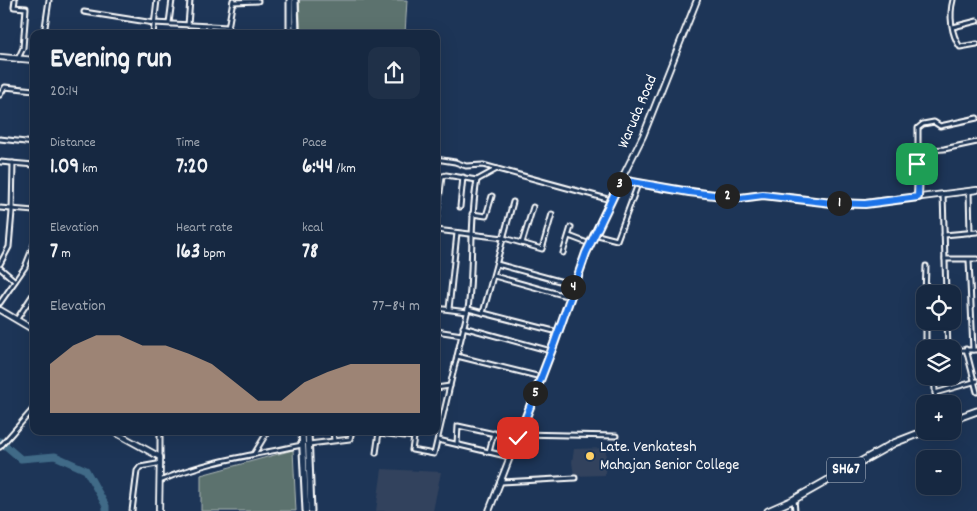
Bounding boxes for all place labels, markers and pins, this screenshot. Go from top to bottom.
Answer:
pin [896,143,938,185]
pin: 3 [606,172,632,196]
pin: 2 [714,184,740,208]
pin: 1 [826,190,852,216]
pin: 4 [560,274,586,300]
pin: 5 [522,380,548,406]
pin [497,417,539,459]
place label: Late. Venkatesh Mahajan Senior College [600,436,739,477]
marker: Late. Venkatesh Mahajan Senior College [584,450,596,462]

